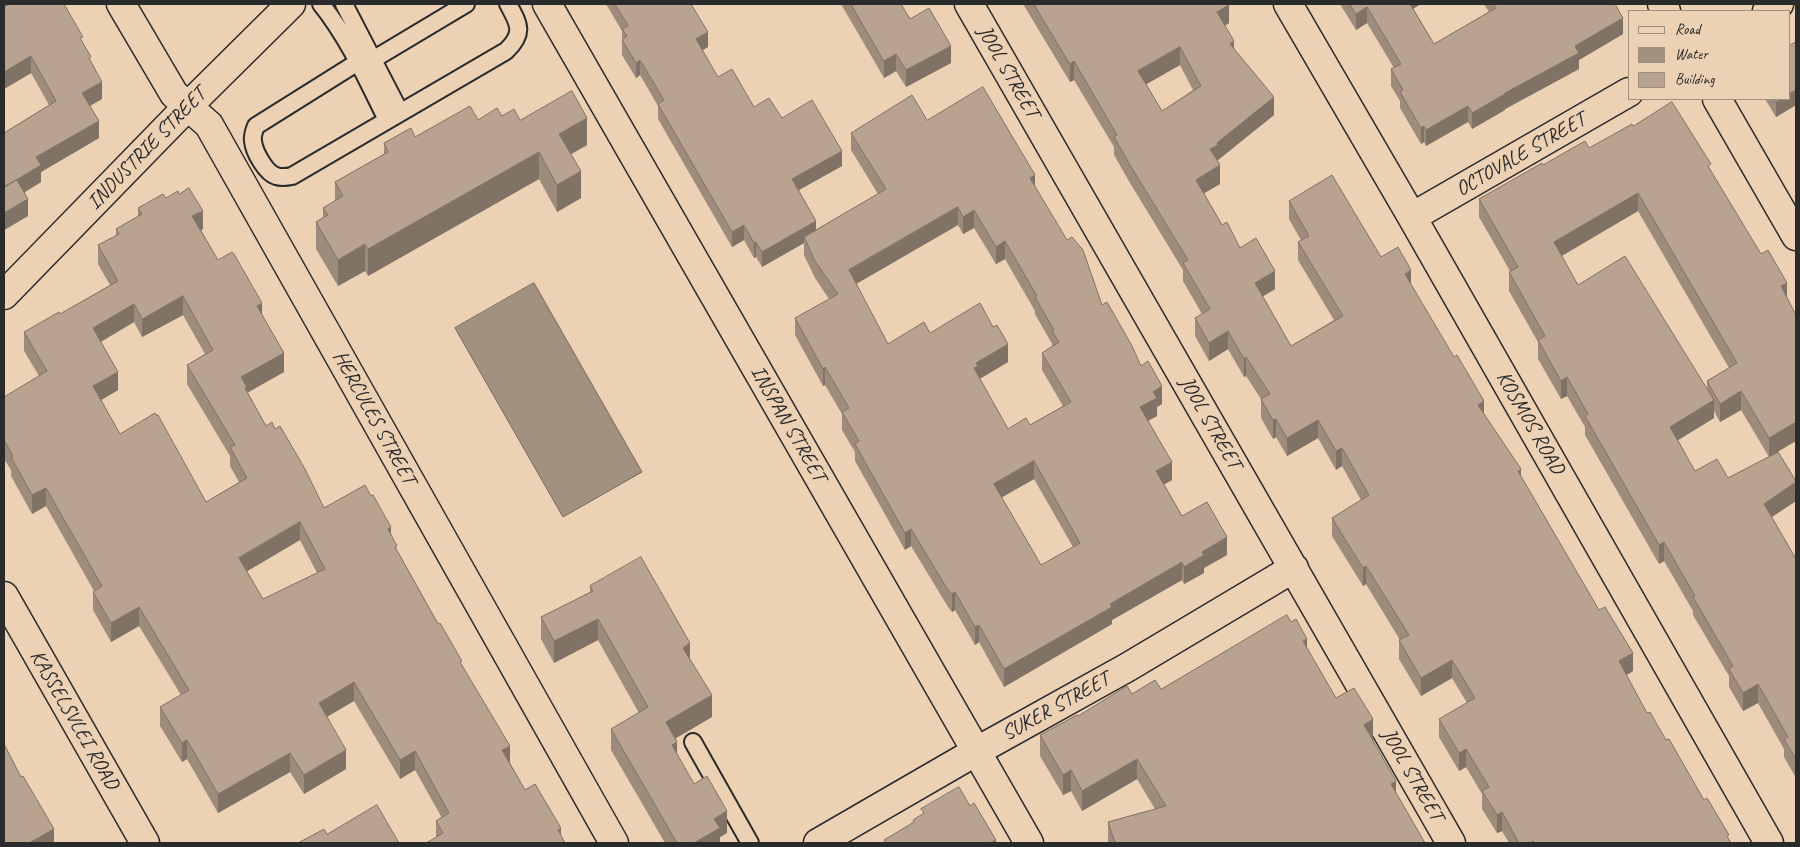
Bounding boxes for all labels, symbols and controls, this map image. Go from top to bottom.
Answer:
legend [1628,10,1790,100]
text: Road [1675,20,1700,39]
street label: JOOL STREET [971,21,1045,123]
text: Water [1675,45,1708,64]
text: Building [1675,70,1714,89]
street label: INDUSTRIE STREET [82,83,212,215]
street label: OCTOVALE STREET [1451,108,1591,202]
street label: HERCULES STREET [327,347,421,489]
street label: INSPAN STREET [745,361,831,487]
street label: KOSMOS ROAD [1490,367,1570,479]
street label: JOOL STREET [1173,372,1247,474]
street label: KASSELSVLEI ROAD [24,646,124,794]
street label: SUKER STREET [998,667,1114,747]
street label: JOOL STREET [1375,724,1449,826]

